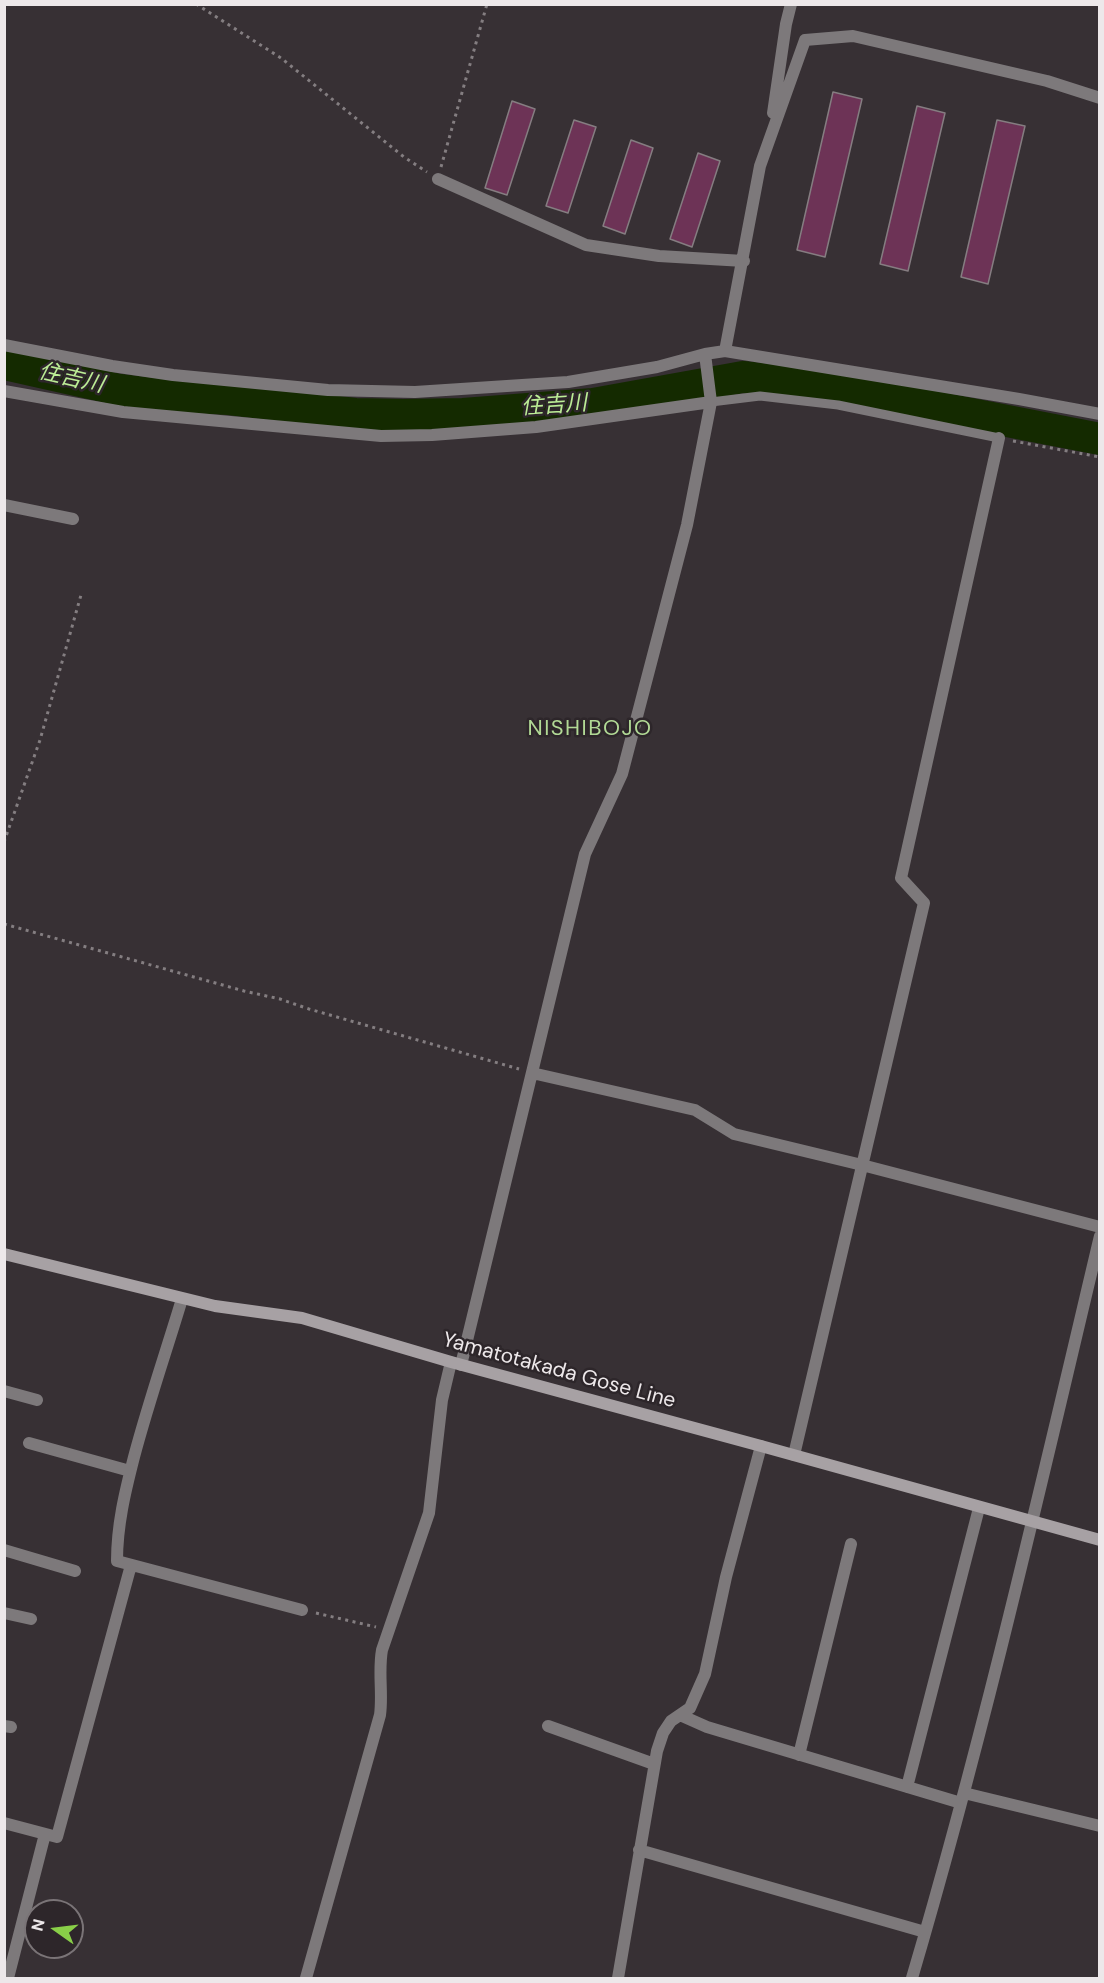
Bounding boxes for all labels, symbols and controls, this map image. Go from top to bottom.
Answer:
water label: 住吉川 [36,359,106,399]
water label: 住吉川 [520,391,588,421]
district label: NISHIBOJO [527,716,653,742]
street label: Yamatotakada Gose Line [440,1328,678,1414]
north arrow [24,1899,84,1959]
text: N [26,1917,50,1933]

